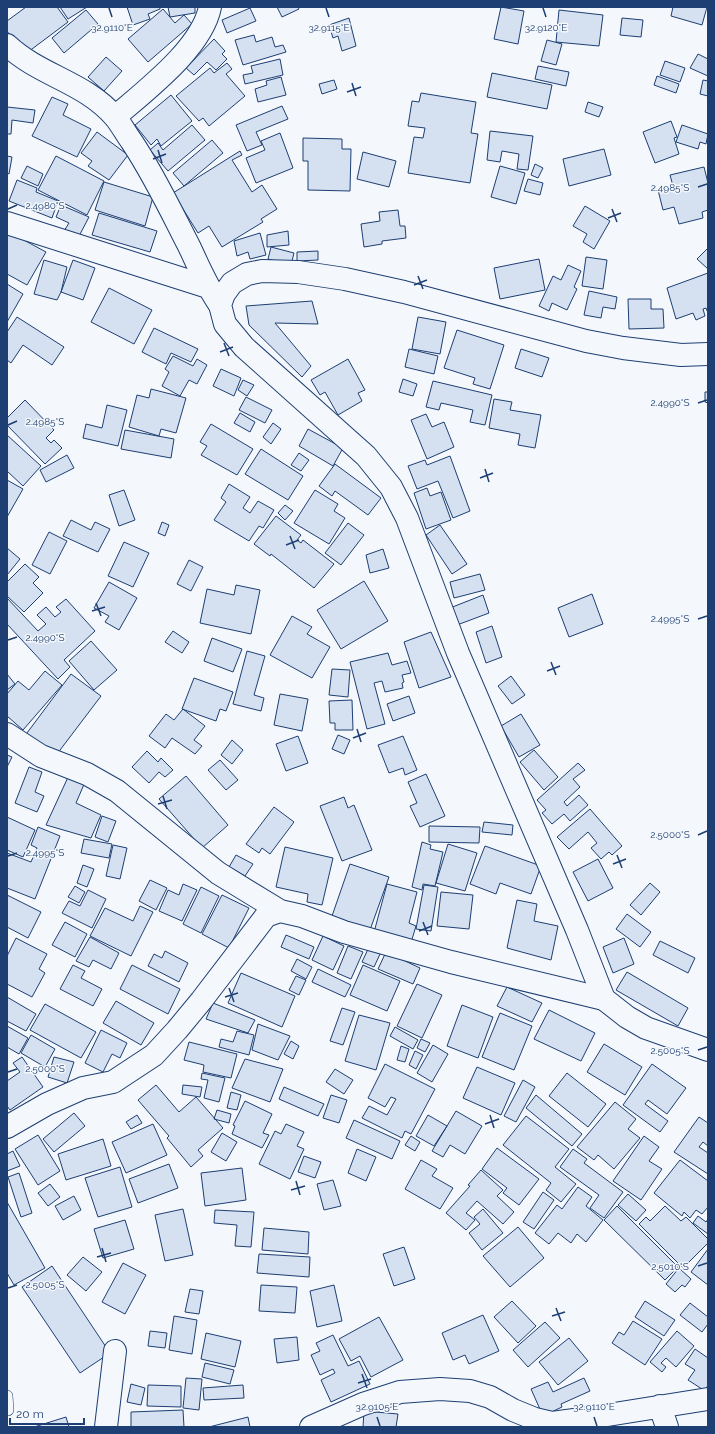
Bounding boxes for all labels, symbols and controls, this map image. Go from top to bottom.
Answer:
text: 32.9110°E [91,22,133,33]
text: 32.9115°E [308,22,350,33]
text: 32.9120°E [525,22,567,33]
text: 2.4985°S [651,182,689,193]
text: 2.4980°S [26,200,65,211]
text: 2.4990°S [651,397,689,408]
text: 2.4985°S [26,416,64,427]
text: 2.4995°S [651,613,689,624]
text: 2.4990°S [26,632,64,643]
text: 2.5000°S [650,829,690,840]
text: 2.4995°S [26,847,64,858]
text: 2.5005°S [651,1045,689,1056]
text: 2.5000°S [25,1063,65,1074]
text: 2.5010°S [651,1261,689,1272]
text: 2.5005°S [26,1279,64,1290]
scale bar [10,1400,84,1426]
text: 32.9105°E [356,1401,398,1412]
text: 32.9110°E [573,1401,615,1412]
text: 20 m [16,1407,44,1421]

